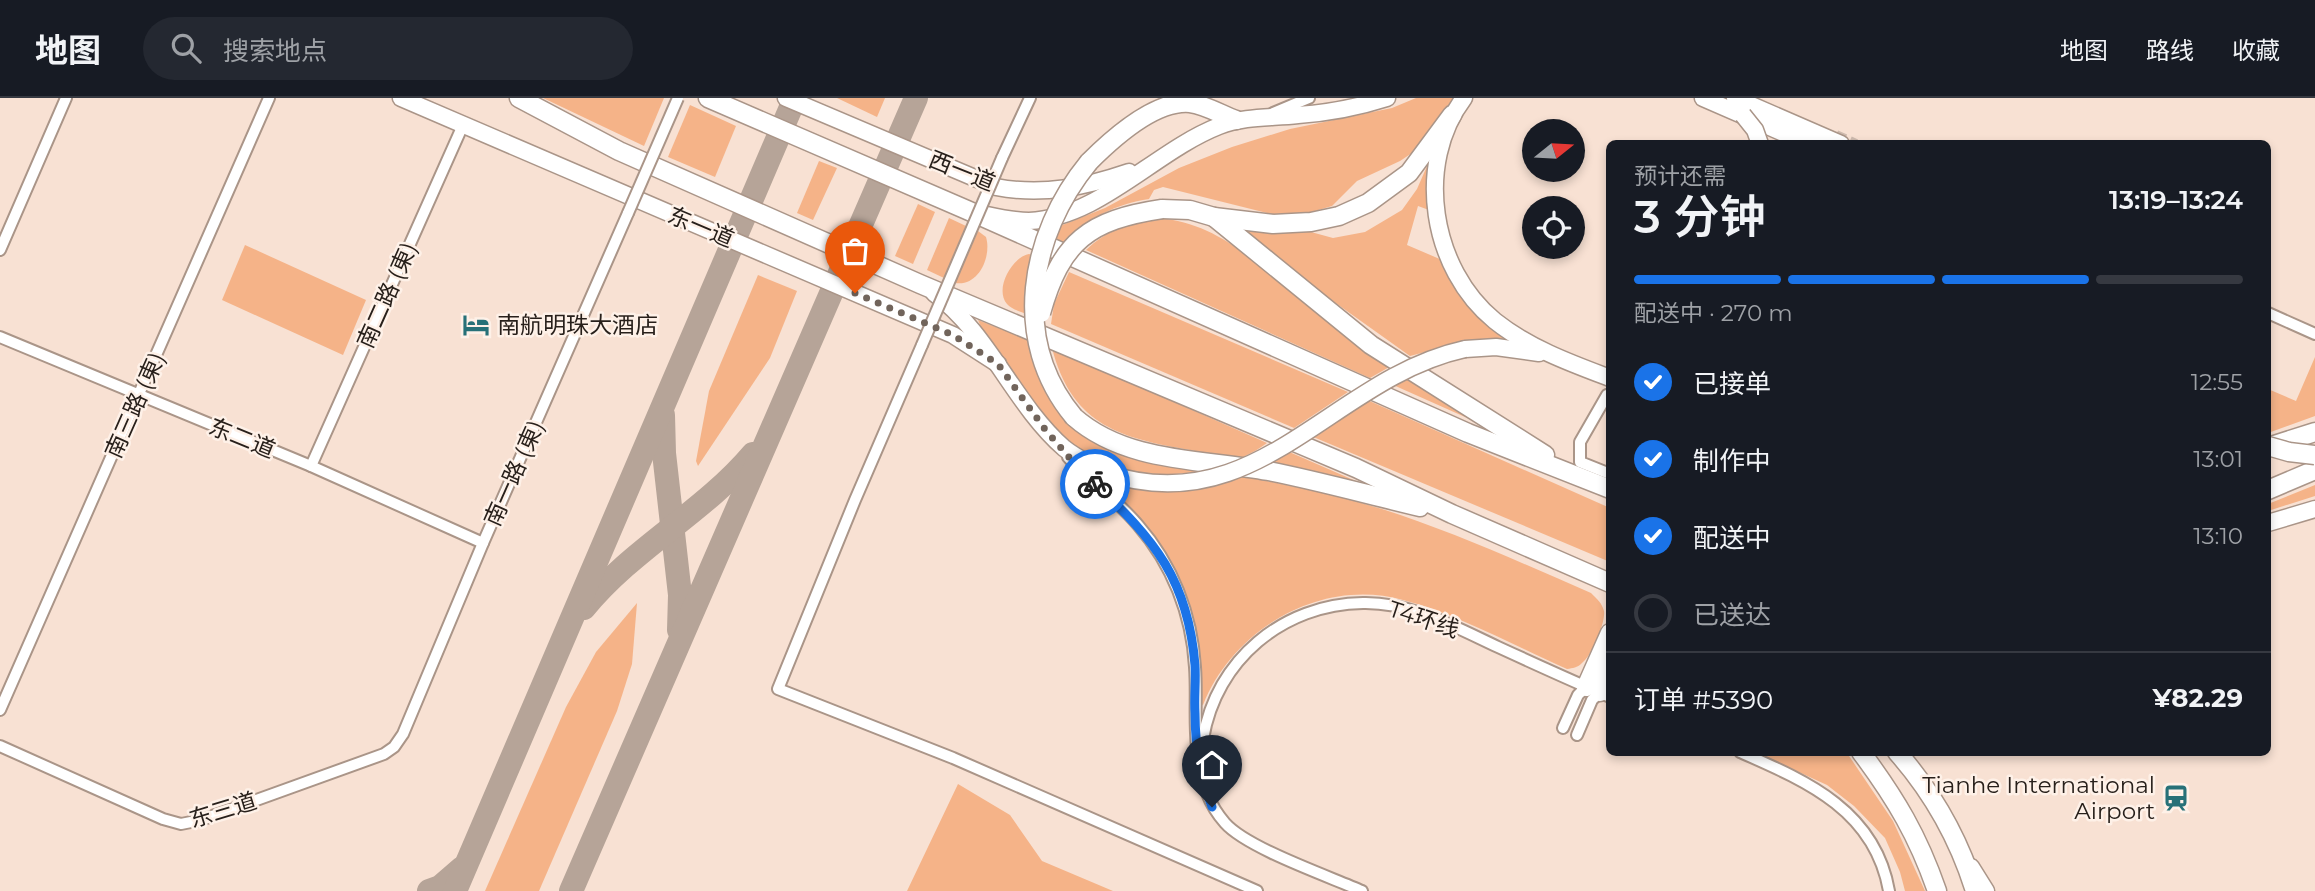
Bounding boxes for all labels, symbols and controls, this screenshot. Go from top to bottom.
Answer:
search box [143,17,633,80]
icon: search [167,29,205,67]
text: 地图 [35,30,101,70]
text: 搜索地点 [223,35,327,67]
text: 地图 [2060,36,2108,65]
text: 路线 [2146,36,2194,65]
text: 收藏 [2232,36,2280,65]
north arrow [1522,119,1586,182]
map controls [1522,119,1585,259]
street label: 西一道 [925,145,999,197]
text: 预计还需 [1634,162,1726,190]
text: 13:19–13:24 [2109,184,2243,216]
text: 3 分钟 [1634,188,1765,245]
button: locate [1522,196,1585,259]
street label: 东一道 [664,201,738,253]
pin [825,221,885,293]
icon: bag [836,232,874,270]
street label: 南二路 (東) [351,238,423,352]
text: 配送中 · 270 m [1634,299,1793,327]
hotel icon: 南航明珠大酒店 [461,310,491,340]
place label: 南航明珠大酒店 [497,311,658,339]
street label: 南三路 (東) [99,348,171,462]
icon: check [1634,363,1672,401]
text: 已接单 [1693,368,1771,400]
text: 12:55 [2191,368,2243,396]
street label: 东二道 [205,412,279,464]
street label: 南一路 (東) [478,416,550,530]
icon: check [1634,440,1672,478]
text: 制作中 [1693,445,1771,477]
text: 13:01 [2193,445,2243,473]
courier [1060,449,1130,519]
icon: bike [1076,465,1114,503]
icon: check [1634,517,1672,555]
text: 配送中 [1693,522,1771,554]
text: 13:10 [2193,522,2243,550]
street label: T4环线 [1385,595,1463,643]
text: 已送达 [1693,599,1771,631]
text: ¥82.29 [2152,682,2243,714]
text: 订单 #5390 [1634,684,1773,716]
pin [1182,735,1242,807]
icon: home [1193,746,1231,784]
place label: Tianhe International Airport [1922,771,2155,825]
station icon: Tianhe International Airport [2161,783,2191,813]
street label: 东三道 [186,787,260,833]

